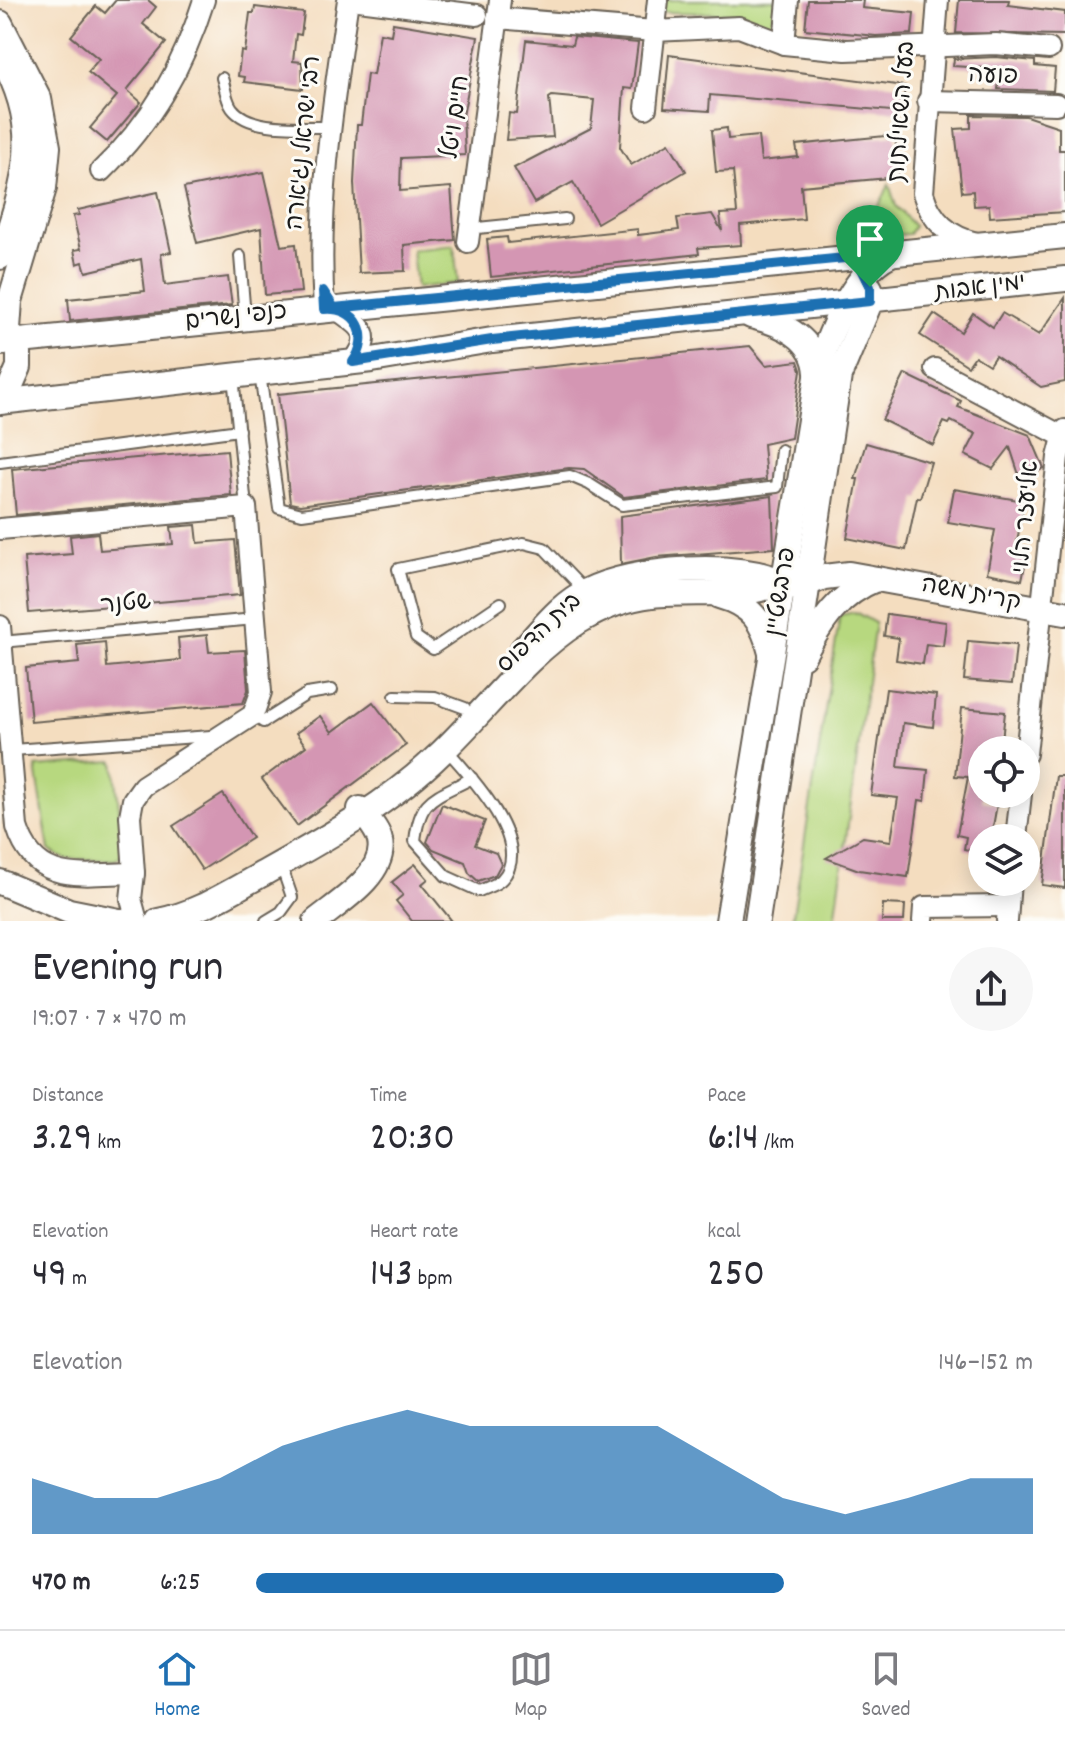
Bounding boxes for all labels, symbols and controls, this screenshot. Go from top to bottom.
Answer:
street label: בעל השאילתות [881,40,925,184]
street label: רבי ישראל נג'ארה [279,54,331,232]
street label: פועה [967,59,1019,95]
street label: חיים ויטל [434,73,480,161]
pin [836,205,904,287]
icon: arrive [848,217,892,261]
street label: ימין אבות [930,267,1028,312]
street label: כנפי נשרים [183,296,289,340]
street label: אליעזר הלוי [1005,459,1049,575]
street label: פרבשטיין [758,545,806,639]
street label: קרית משה [918,569,1024,621]
street label: שטנר [99,586,153,624]
street label: בית הדפוס [490,586,590,682]
map controls [968,736,1040,896]
button: locate [968,736,1040,808]
button: layers [968,824,1040,896]
text: Evening run [32,939,223,1002]
button: share [949,947,1033,1031]
text: 19:07 · 7 × 470 m [32,1001,187,1038]
text: Distance [32,1081,104,1112]
text: Time [370,1081,407,1112]
text: Pace [707,1081,746,1112]
text: 3.29 [32,1112,92,1169]
text: 20:30 [370,1112,455,1169]
text: 6:14 [707,1112,759,1169]
text: km [92,1128,121,1159]
text: /km [759,1128,794,1159]
text: Elevation [32,1217,109,1248]
text: Heart rate [370,1217,459,1248]
text: kcal [707,1217,741,1248]
text: 49 [32,1248,67,1305]
text: 143 [370,1248,413,1305]
text: 250 [707,1248,765,1305]
text: m [67,1264,87,1295]
text: bpm [413,1264,453,1295]
text: Elevation [32,1345,122,1382]
text: 146–152 m [938,1345,1033,1382]
text: 470 m [32,1565,91,1602]
text: 6:25 [160,1565,200,1602]
tab: Home [154,1647,200,1726]
tab: Map [509,1647,553,1726]
tab: Saved [861,1647,911,1726]

